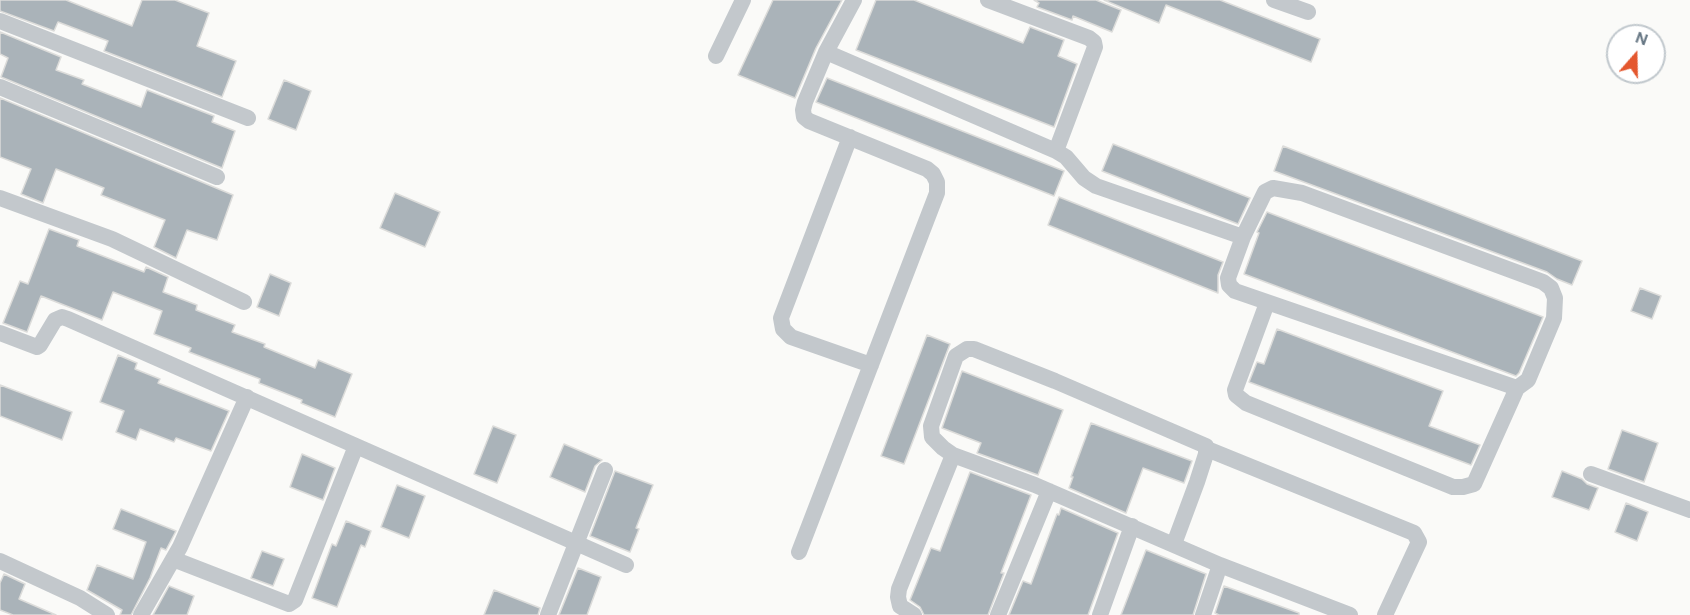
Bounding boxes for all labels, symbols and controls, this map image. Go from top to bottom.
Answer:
north arrow [1606,24,1666,84]
text: N [1633,27,1651,50]

